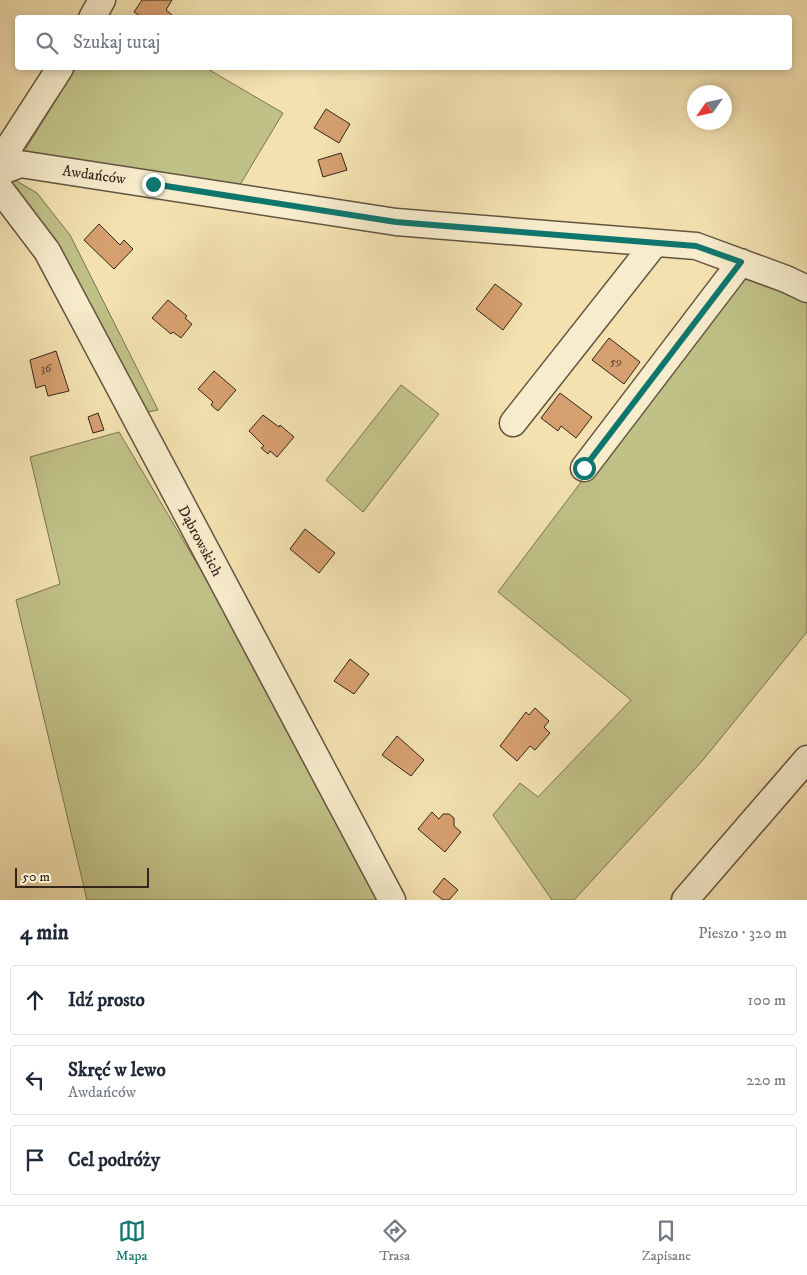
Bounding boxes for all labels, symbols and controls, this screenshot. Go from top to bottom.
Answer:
search box [15,15,792,70]
icon: search [33,29,61,57]
text: Szukaj tutaj [73,31,160,54]
north arrow [687,85,732,130]
street label: Awdańców [61,161,127,189]
route end [142,173,165,196]
house number: 59 [610,354,622,369]
house number: 36 [41,361,52,376]
route start [573,457,596,480]
street label: Dąbrowskich [173,502,227,580]
scale bar [15,865,149,888]
text: 50 m [22,868,50,886]
text: 4 min [20,920,69,946]
text: Pieszo · 320 m [698,923,787,943]
icon: ahead [21,986,49,1014]
text: Idź prosto [68,989,145,1012]
text: 100 m [748,990,786,1010]
text: Skręć w lewo [68,1059,166,1082]
icon: left [21,1066,49,1094]
text: 220 m [746,1070,786,1090]
text: Awdańców [68,1082,136,1102]
icon: arrive [21,1146,49,1174]
text: Cel podróży [68,1149,160,1172]
tab: Mapa [116,1217,148,1265]
tab: Trasa [379,1217,410,1265]
tab: Zapisane [642,1217,691,1265]

